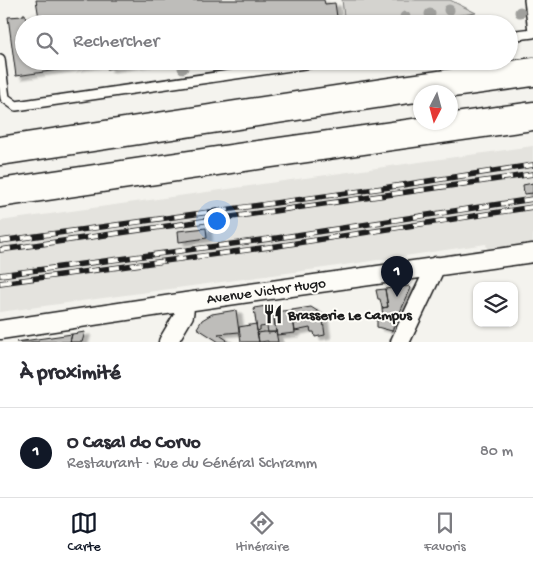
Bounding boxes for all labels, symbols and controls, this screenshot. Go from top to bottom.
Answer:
search box [15,15,518,70]
icon: search [33,29,61,57]
text: Rechercher [73,31,159,54]
north arrow [413,85,458,130]
your location [204,208,230,234]
pin: 1 [381,256,413,297]
street label: Avenue Victor Hugo [206,275,327,309]
map controls [473,282,518,327]
button: layers [473,282,518,327]
restaurant icon: Brasserie Le Campus [262,303,284,325]
place label: Brasserie Le Campus [287,307,413,325]
text: À proximité [20,362,121,387]
text: O Casal do Corvo [67,432,201,455]
text: 1 [33,443,39,462]
text: 80 m [480,443,513,462]
text: Restaurant · Rue du Général Schramm [67,455,317,474]
tab: Carte [67,509,101,556]
tab: Itinéraire [235,509,289,556]
tab: Favoris [424,509,466,556]

